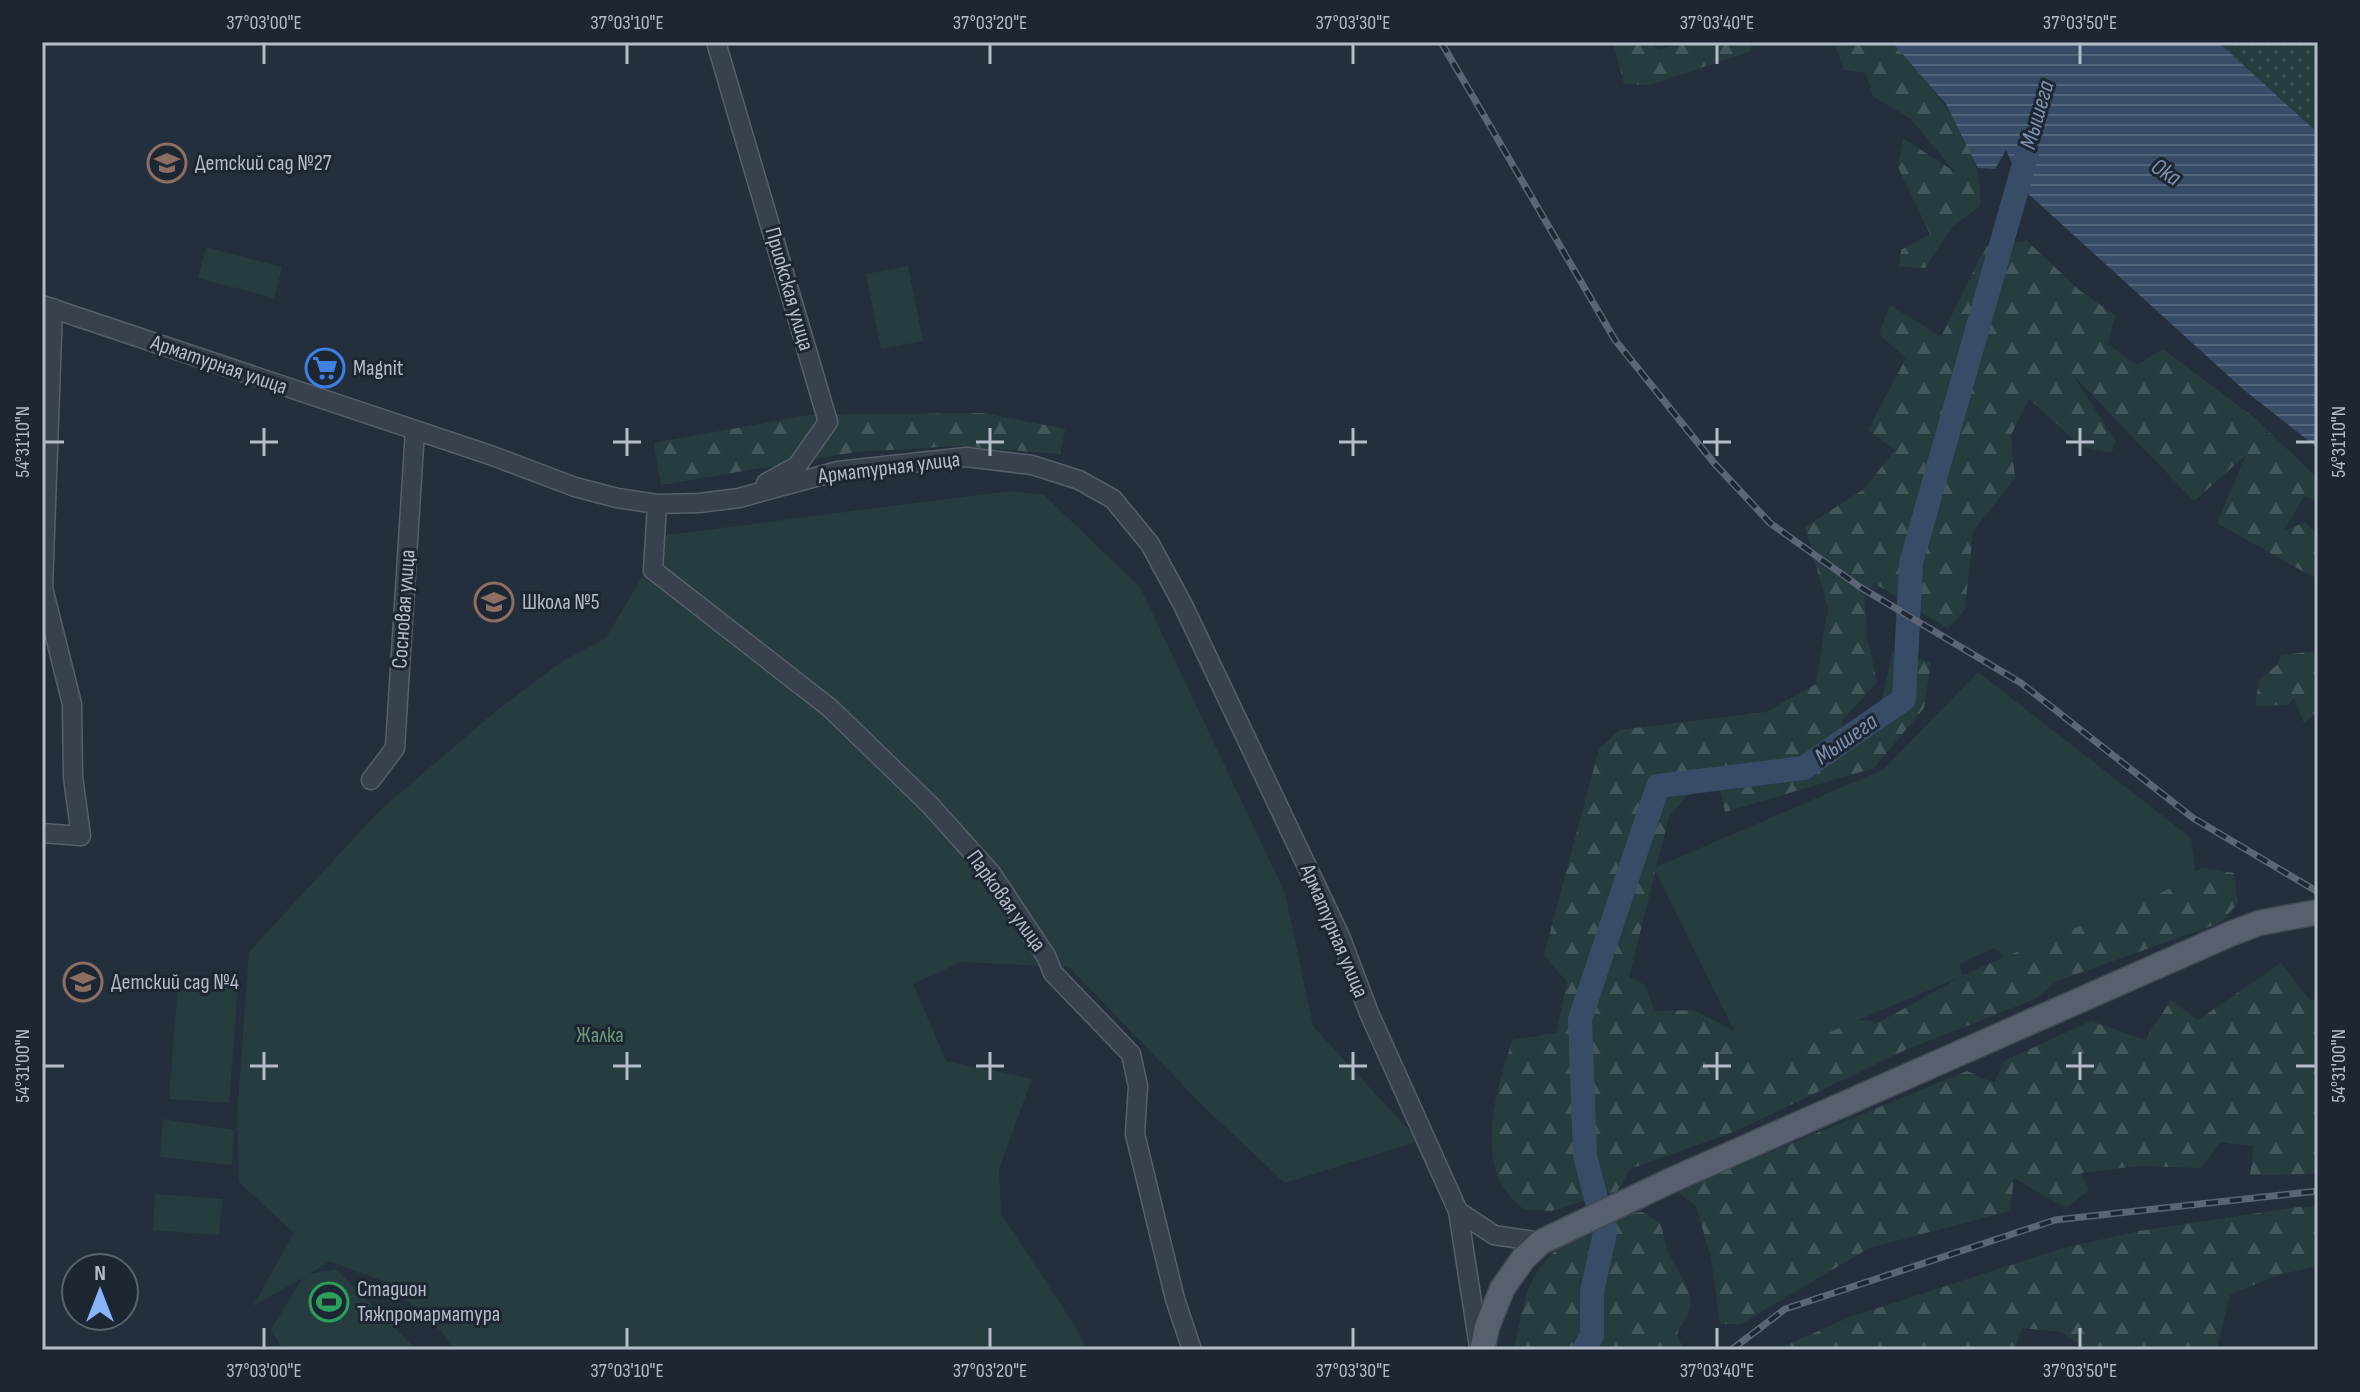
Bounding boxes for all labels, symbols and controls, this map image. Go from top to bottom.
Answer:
text: 37°03'00"E [226,11,302,35]
text: 37°03'10"E [590,11,664,35]
text: 37°03'20"E [953,11,1027,35]
text: 37°03'30"E [1316,11,1390,35]
text: 37°03'40"E [1680,11,1754,35]
text: 37°03'50"E [2043,11,2117,35]
water label: Мышега [2013,77,2061,153]
school or university icon: Детский сад №27 [146,142,188,184]
place label: Детский сад №27 [195,150,332,177]
water label: Oka [2146,152,2187,192]
street label: Приокская улица [758,224,820,354]
street label: Арматурная улица [146,329,291,401]
supermarket icon: Magnit [304,347,346,389]
place label: Magnit [353,355,404,382]
text: 54°31'10"N [11,406,35,478]
text: 54°31'10"N [2327,406,2351,478]
street label: Арматурная улица [816,446,961,490]
street label: Сосновая улица [386,549,422,669]
school or university icon: Школа №5 [473,581,515,623]
place label: Школа №5 [522,589,600,616]
water label: Мышега [1809,707,1883,771]
street label: Парковая улица [960,845,1052,957]
street label: Арматурная улица [1293,859,1374,1002]
school or university icon: Детский сад №4 [62,961,104,1003]
place label: Детский сад №4 [111,969,239,996]
park label: Жалка [576,1022,624,1049]
text: 54°31'00"N [11,1029,35,1103]
text: 54°31'00"N [2327,1029,2351,1103]
north arrow [60,1252,140,1332]
text: N [94,1260,106,1287]
place label: Стадион Тяжпромарматура [357,1276,500,1328]
sports icon: Стадион Тяжпромарматура [308,1281,350,1323]
text: 37°03'00"E [226,1359,302,1383]
text: 37°03'10"E [590,1359,664,1383]
text: 37°03'20"E [953,1359,1027,1383]
text: 37°03'30"E [1316,1359,1390,1383]
text: 37°03'40"E [1680,1359,1754,1383]
text: 37°03'50"E [2043,1359,2117,1383]

